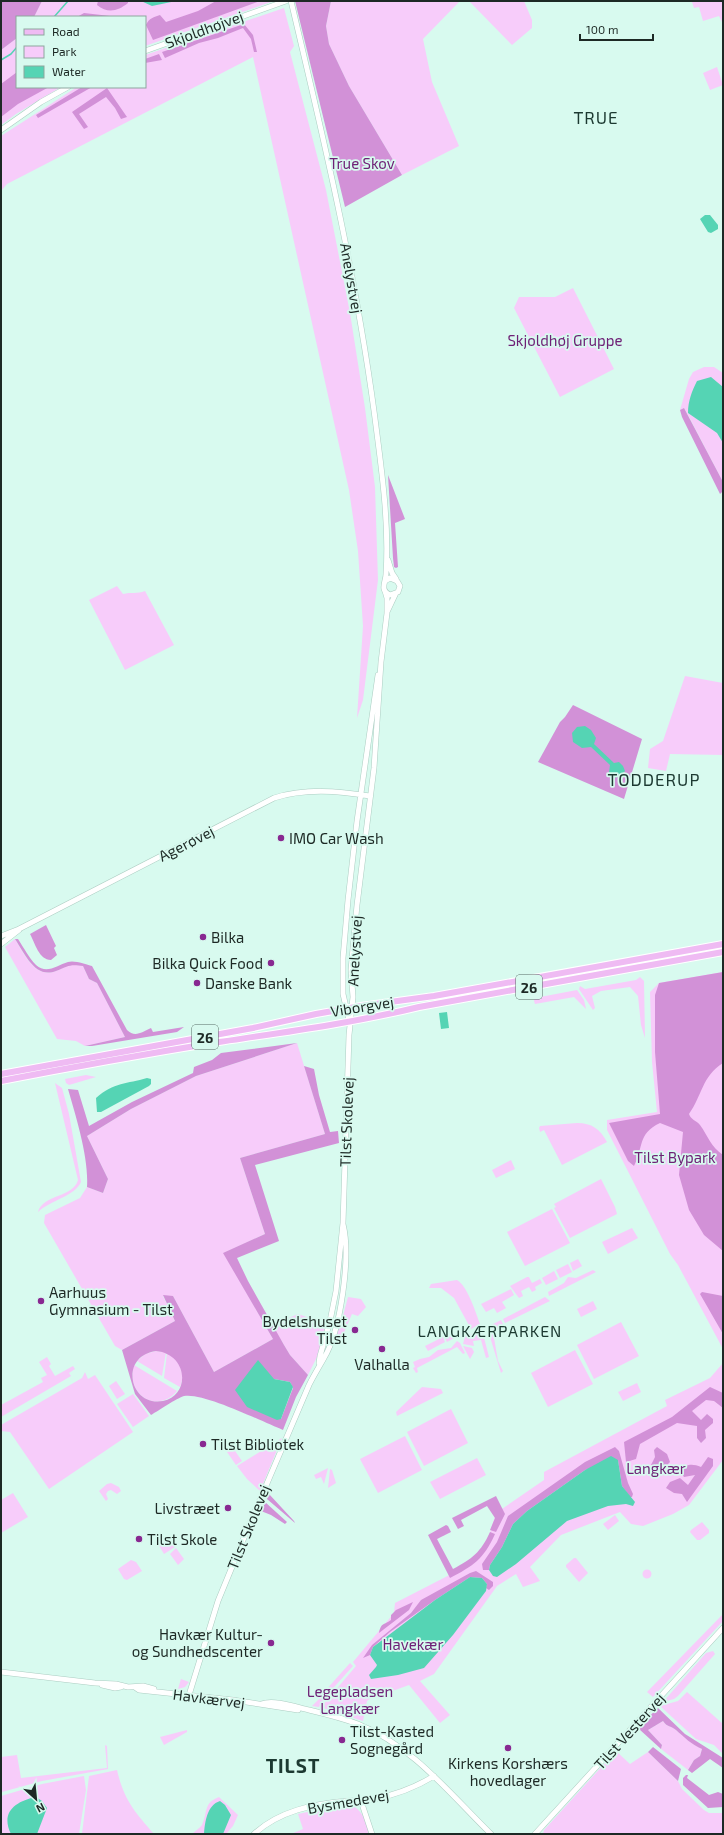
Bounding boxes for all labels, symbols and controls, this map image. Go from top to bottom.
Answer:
street label: Skjoldhøjvej [162,7,246,52]
legend [16,16,146,88]
scale bar [580,16,653,42]
text: 100 m [586,22,618,36]
text: Road [52,24,80,38]
text: Park [52,44,77,58]
text: Water [52,64,86,78]
district label: TRUE [573,107,619,127]
park label: True Skov [329,154,395,172]
street label: Anelystvej [336,241,367,315]
park label: Skjoldhøj Gruppe [507,331,623,350]
district label: TODDERUP [608,769,700,789]
street label: Agerøvej [155,821,217,866]
place label: IMO Car Wash [289,829,384,847]
marker: IMO Car Wash [276,833,286,843]
street label: Anelystvej [343,915,366,987]
place label: Bilka [211,928,244,946]
marker: Bilka [198,932,208,942]
place label: Bilka Quick Food [152,954,263,973]
marker: Bilka Quick Food [266,958,276,968]
place label: Danske Bank [205,974,293,992]
road number: 26 [516,975,542,999]
marker: Danske Bank [192,978,202,988]
street label: Viborgvej [329,992,395,1021]
road number: 26 [192,1025,218,1049]
street label: Tilst Skolevej [335,1077,358,1167]
park label: Tilst Bypark [634,1148,716,1166]
place label: Aarhuus Gymnasium - Tilst [49,1283,173,1318]
marker: Aarhuus Gymnasium - Tilst [36,1296,46,1306]
place label: Bydelshuset Tilst [262,1312,347,1347]
district label: LANGKÆRPARKEN [418,1321,562,1340]
marker: Bydelshuset Tilst [350,1325,360,1335]
marker: Valhalla [377,1344,387,1354]
place label: Valhalla [354,1355,410,1373]
place label: Tilst Bibliotek [211,1435,305,1453]
marker: Tilst Bibliotek [198,1439,208,1449]
park label: Langkær [626,1459,686,1477]
street label: Tilst Skolevej [223,1482,274,1572]
place label: Livstræet [154,1499,220,1517]
marker: Livstræet [223,1503,233,1513]
place label: Tilst Skole [147,1530,217,1548]
marker: Tilst Skole [134,1534,144,1544]
place label: Havkær Kultur- og Sundhedscenter [132,1625,263,1660]
park label: Havekær [383,1635,443,1653]
marker: Havkær Kultur- og Sundhedscenter [266,1638,276,1648]
park label: Legepladsen Langkær [307,1682,393,1717]
street label: Havkærvej [172,1685,246,1712]
street label: Tilst Vestervej [590,1689,669,1774]
place label: Tilst-Kasted Sognegård [350,1722,434,1757]
marker: Tilst-Kasted Sognegård [337,1735,347,1745]
marker: Kirkens Korshærs hovedlager [503,1743,513,1753]
district label: TILST [266,1754,320,1777]
place label: Kirkens Korshærs hovedlager [448,1754,568,1789]
north arrow [16,1779,56,1819]
street label: Bysmedevej [306,1785,390,1818]
text: N [34,1801,47,1816]

